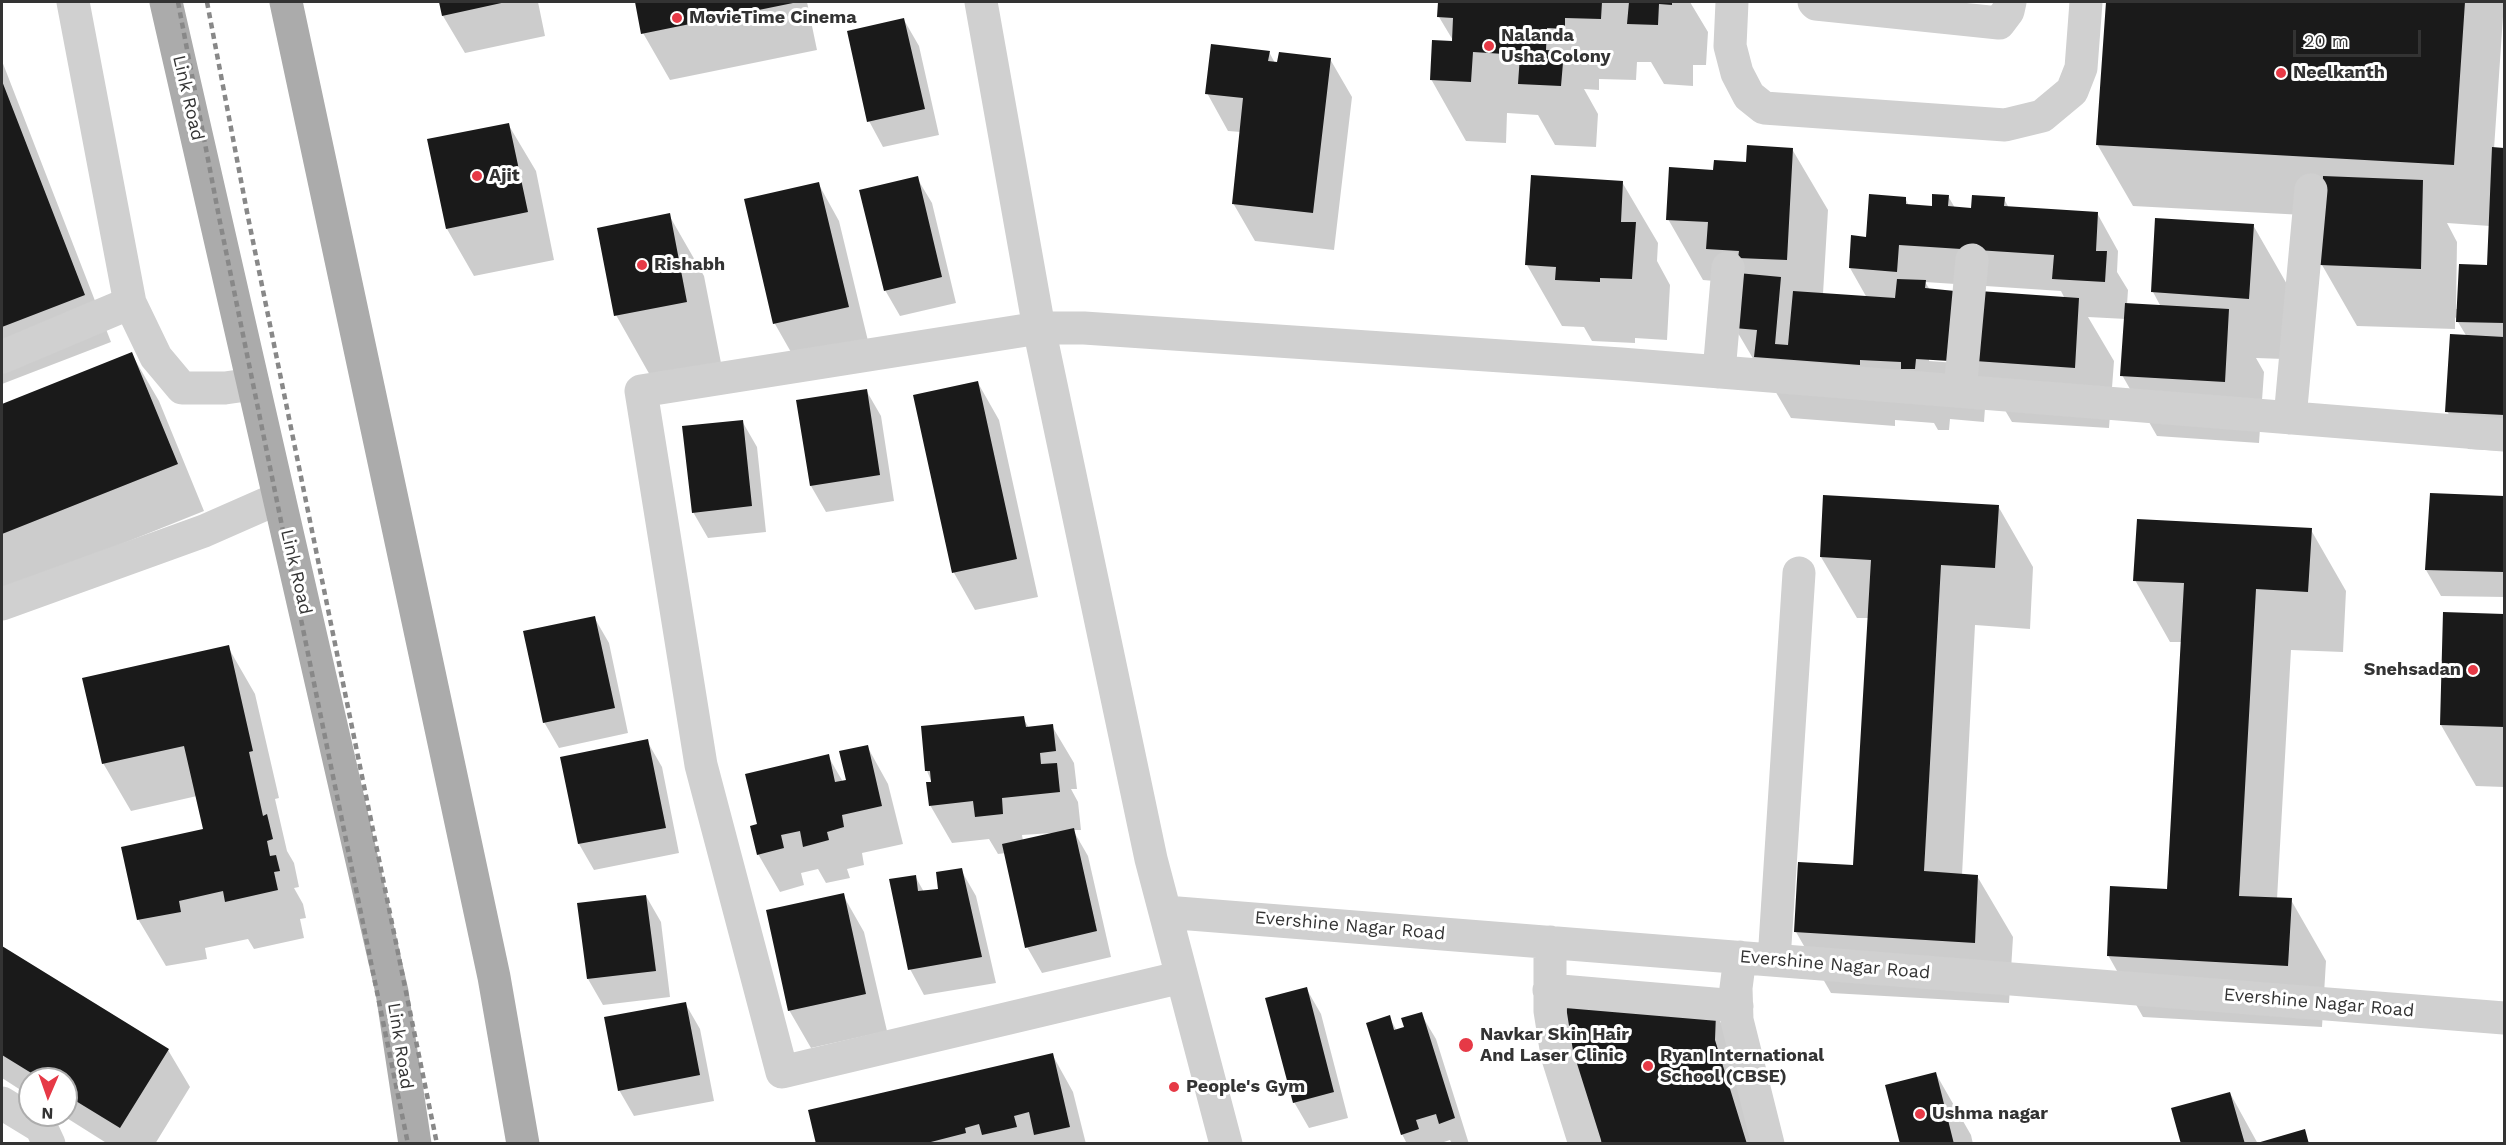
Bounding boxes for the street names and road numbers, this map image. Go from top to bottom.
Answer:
street label: Link Road [168,53,208,143]
street label: Link Road [276,527,316,617]
street label: Evershine Nagar Road [1254,907,1446,945]
street label: Evershine Nagar Road [1739,946,1931,984]
street label: Evershine Nagar Road [2223,984,2415,1022]
street label: Link Road [383,1001,417,1091]

